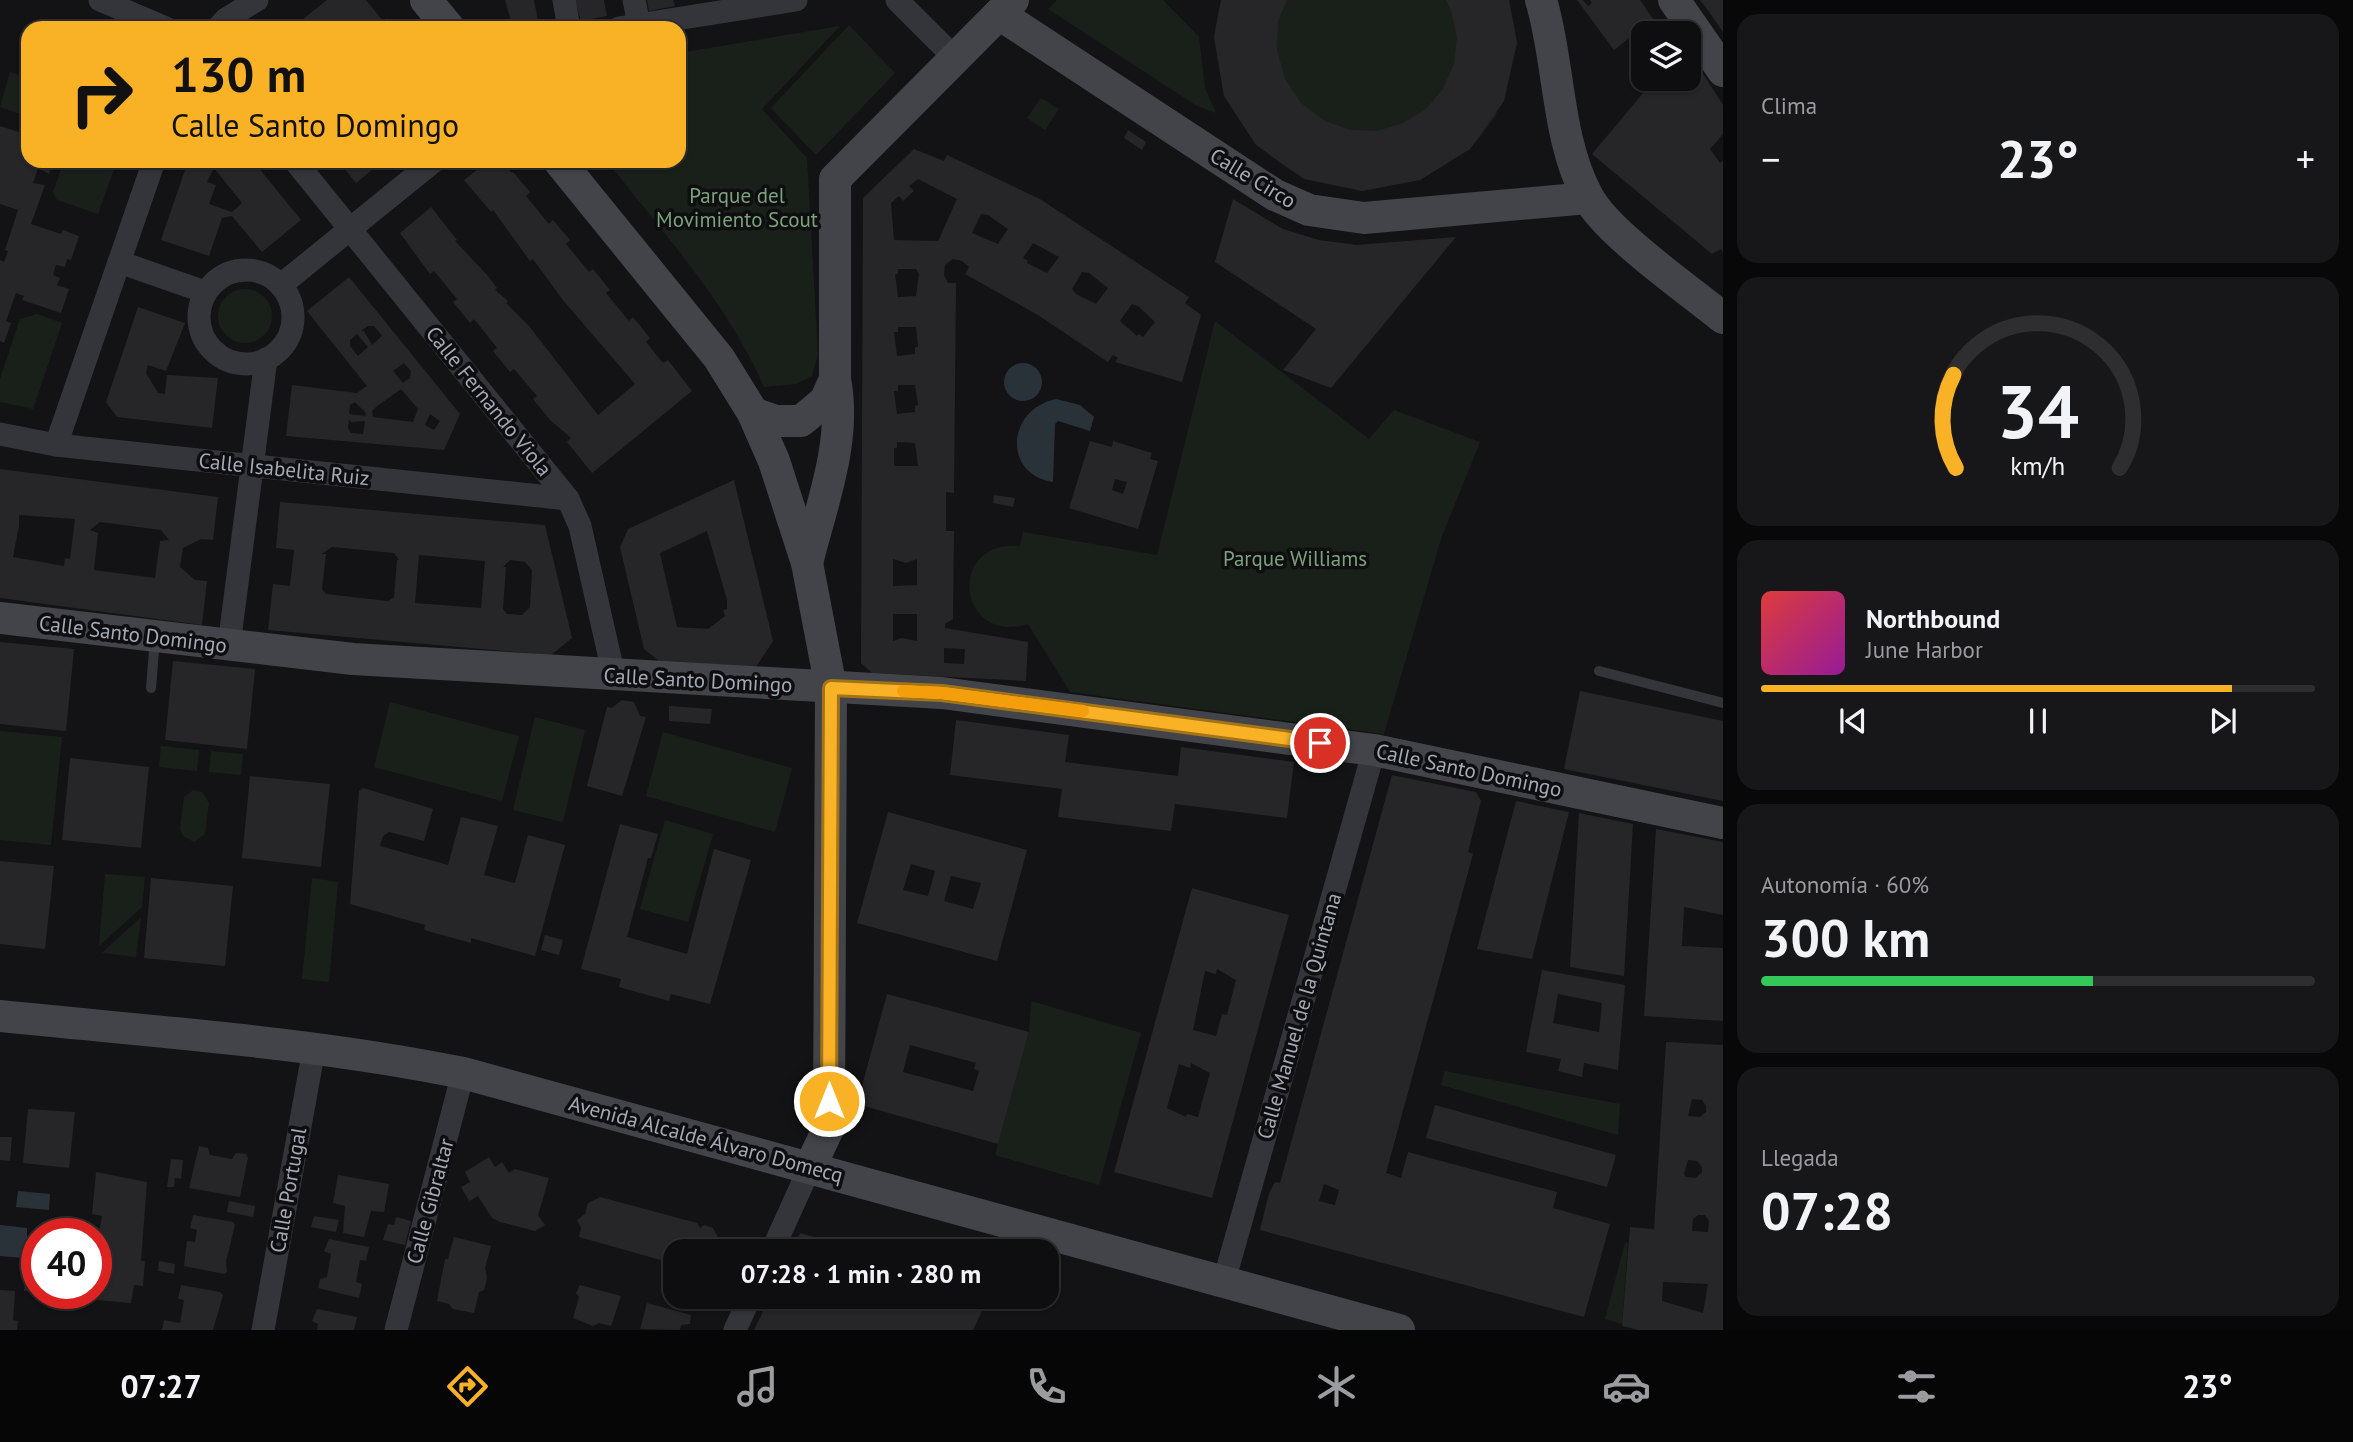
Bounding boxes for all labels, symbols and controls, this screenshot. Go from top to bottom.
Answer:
map controls [1631,21,1701,91]
button: layers [1631,21,1701,91]
text: 130 m [171,42,306,106]
icon: right [56,49,147,140]
text: Clima [1761,91,1817,120]
text: Calle Santo Domingo [171,104,459,146]
text: 23° [1997,125,2079,192]
text: − [1761,134,1780,183]
text: + [2296,134,2315,183]
street label: Calle Circo [1205,142,1301,214]
park label: Parque del Movimiento Scout [656,182,818,233]
street label: Calle Fernando Viola [420,320,558,482]
text: 34 [1997,364,2079,458]
street label: Calle Isabelita Ruiz [197,447,371,491]
text: km/h [2011,450,2065,482]
park label: Parque Williams [1223,545,1367,572]
text: Northbound [1866,602,2000,635]
street label: Calle Santo Domingo [38,609,228,659]
text: June Harbor [1866,635,1983,664]
street label: Calle Santo Domingo [603,662,793,698]
icon: previous [1834,702,1872,740]
icon: pause [2019,702,2057,740]
icon: next [2204,702,2242,740]
pin [1290,713,1350,773]
icon: arrive [1301,724,1339,762]
street label: Calle Santo Domingo [1374,737,1564,803]
text: Autonomía · 60% [1761,870,1929,899]
street label: Calle Manuel de la Quintana [1251,890,1347,1142]
text: 300 km [1761,904,1930,971]
position arrow [792,1064,866,1138]
street label: Avenida Alcalde Álvaro Domecq [566,1089,846,1189]
street label: Calle Portugal [264,1125,312,1255]
street label: Calle Gibraltar [400,1135,460,1267]
text: Llegada [1761,1143,1839,1172]
text: 07:28 [1761,1177,1893,1244]
speed limit sign: 40 [21,1218,112,1309]
text: 07:28 · 1 min · 280 m [741,1257,981,1290]
icon: directions [443,1362,492,1411]
icon: music [733,1362,782,1411]
icon: phone [1022,1362,1071,1411]
icon: climate [1312,1362,1361,1411]
icon: car [1602,1362,1651,1411]
icon: filters [1892,1362,1941,1411]
text: 07:27 [120,1365,202,1407]
text: 23° [2182,1365,2233,1407]

